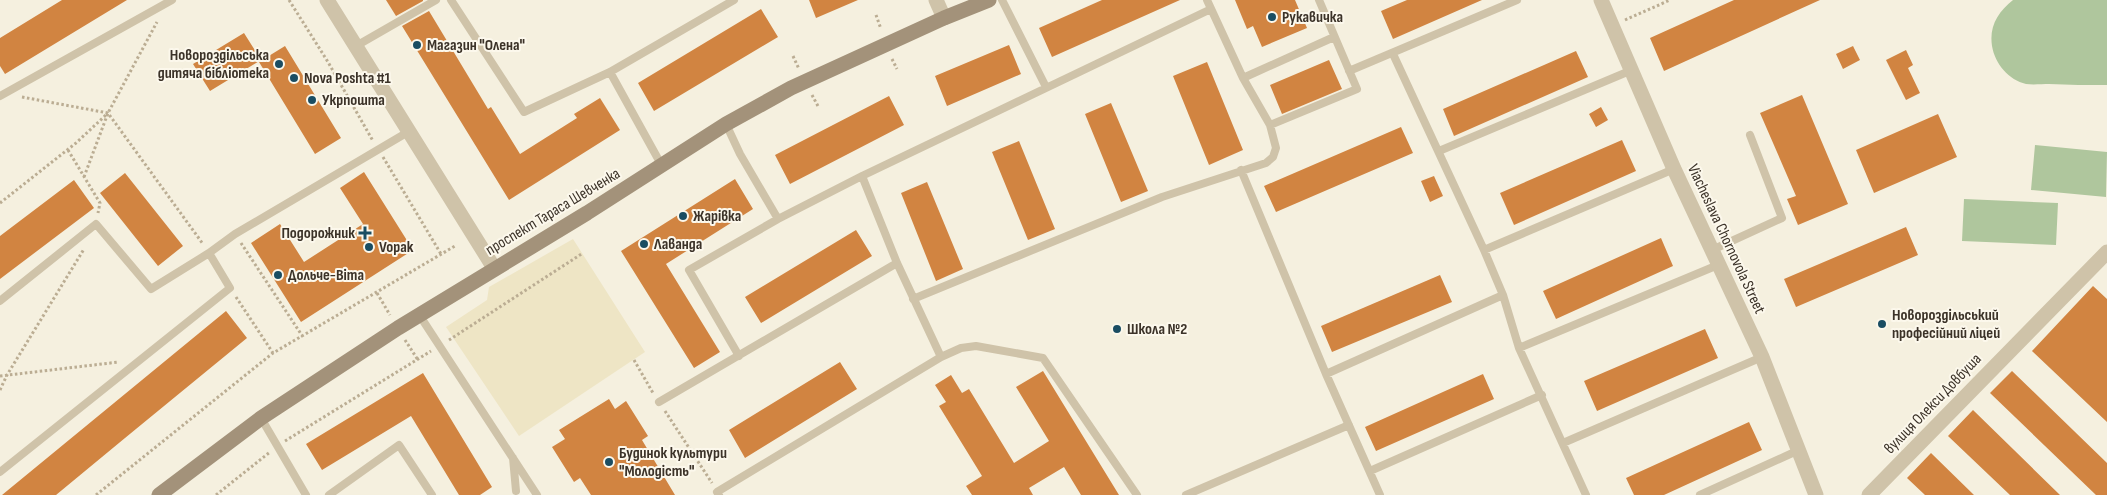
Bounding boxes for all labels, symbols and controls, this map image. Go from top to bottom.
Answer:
place label: Рукавичка [1282,8,1343,27]
marker: Рукавичка [1266,11,1278,23]
place label: Магазин "Олена" [427,36,525,55]
marker: Магазин "Олена" [411,39,423,51]
place label: Новороздільська дитяча бібліотека [158,46,269,83]
marker: Новороздільська дитяча бібліотека [273,58,285,70]
place label: Nova Poshta #1 [304,69,392,88]
marker: Nova Poshta #1 [288,72,300,84]
place label: Укрпошта [322,91,385,110]
marker: Укрпошта [306,94,318,106]
street label: Viacheslava Chornovola Street [1683,161,1769,317]
street label: проспект Тараса Шевченка [482,164,624,260]
place label: Жарівка [693,207,741,226]
marker: Жарівка [677,210,689,222]
place label: Подорожник [281,224,355,243]
marker: Подорожник [359,227,371,239]
place label: Лаванда [653,235,702,254]
place label: Vopak [379,238,414,257]
marker: Лаванда [638,238,650,250]
marker: Vopak [363,241,375,253]
place label: Дольче-Віта [288,266,364,285]
marker: Дольче-Віта [272,269,284,281]
place label: Новороздільський професійний ліцей [1892,306,2000,343]
marker: Новороздільський професійний ліцей [1876,318,1888,330]
place label: Школа №2 [1127,320,1187,339]
marker: Школа №2 [1111,323,1123,335]
street label: вулиця Олекси Довбуша [1880,350,1986,458]
place label: Будинок культури "Молодість" [619,444,727,481]
marker: Будинок культури "Молодість" [603,456,615,468]

